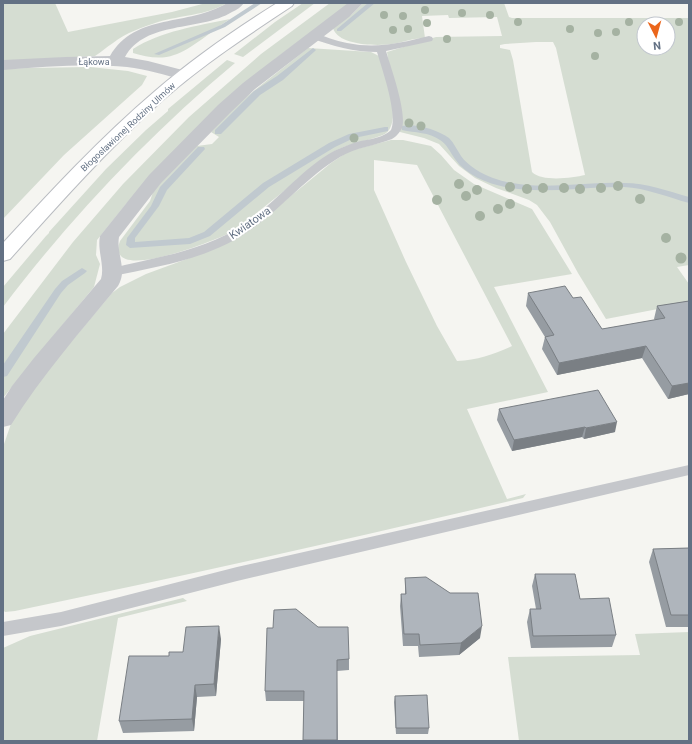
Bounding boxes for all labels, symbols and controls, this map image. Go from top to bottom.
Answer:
north arrow [636,16,676,56]
text: N [652,39,662,52]
street label: Łąkowa [78,57,110,67]
street label: Błogosławionej Rodziny Ulmów [79,80,177,173]
street label: Kwiatowa [227,204,273,242]

